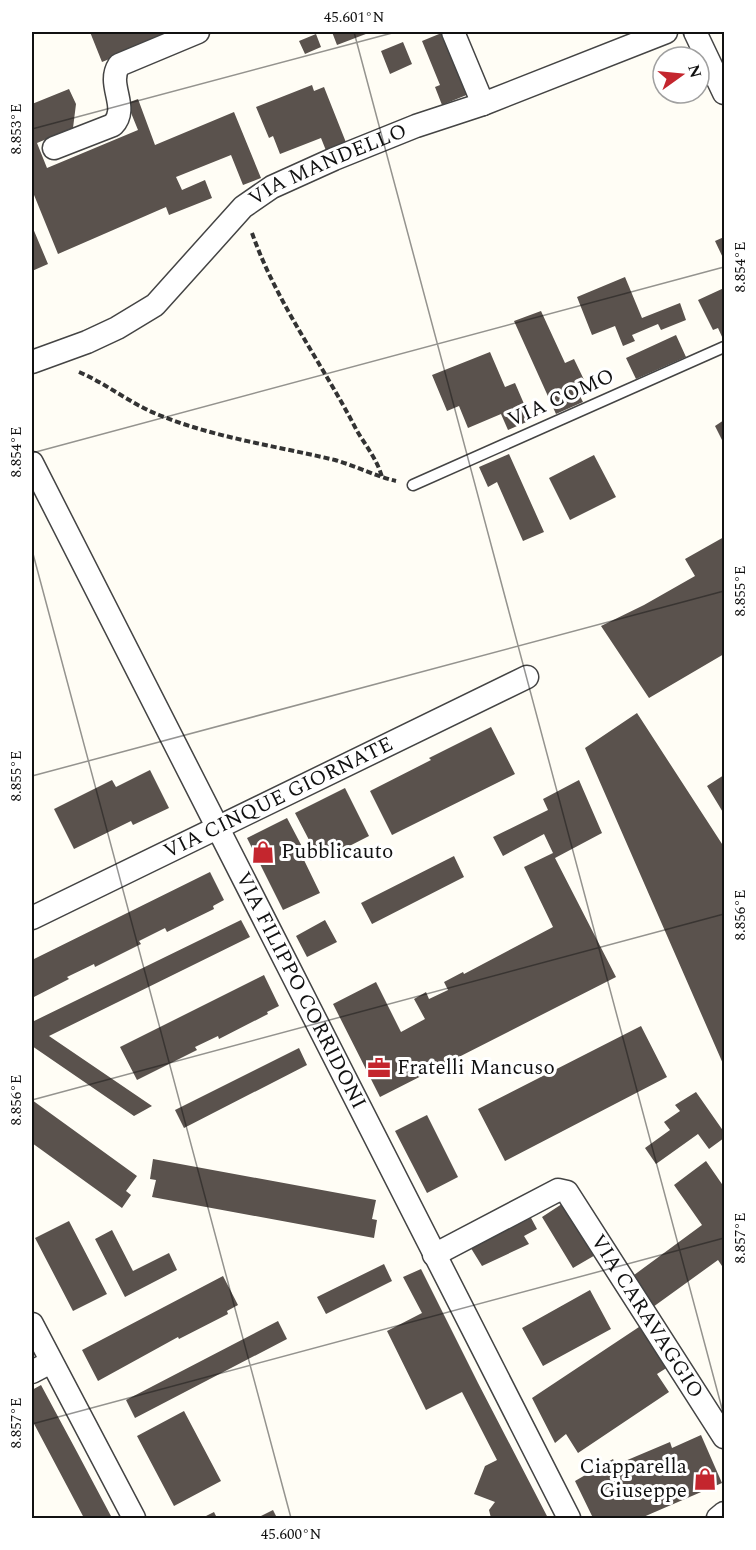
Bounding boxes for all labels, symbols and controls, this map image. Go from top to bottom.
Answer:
text: 45.601°N [324,6,384,29]
north arrow [651,45,711,105]
text: N [681,62,708,81]
text: 8.853°E [5,103,28,155]
street label: VIA MANDELLO [242,115,412,214]
text: 8.854°E [729,241,752,293]
street label: VIA COMO [503,360,619,436]
text: 8.854°E [5,426,28,478]
text: 8.855°E [729,565,752,617]
street label: VIA CINQUE GIORNATE [158,729,399,868]
text: 8.855°E [5,750,28,802]
place label: Pubblicauto [281,836,393,868]
shop icon: Pubblicauto [250,839,276,865]
street label: VIA FILIPPO CORRIDONI [227,866,374,1115]
text: 8.856°E [729,889,752,941]
place label: Fratelli Mancuso [397,1052,555,1084]
office icon: Fratelli Mancuso [366,1055,392,1081]
text: 8.856°E [5,1074,28,1126]
text: 8.857°E [729,1212,752,1264]
street label: VIA CARAVAGGIO [582,1228,711,1405]
text: 8.857°E [5,1397,28,1449]
place label: Ciapparella Giuseppe [580,1451,688,1507]
shop icon: Ciapparella Giuseppe [692,1466,718,1492]
text: 45.600°N [261,1523,321,1546]

